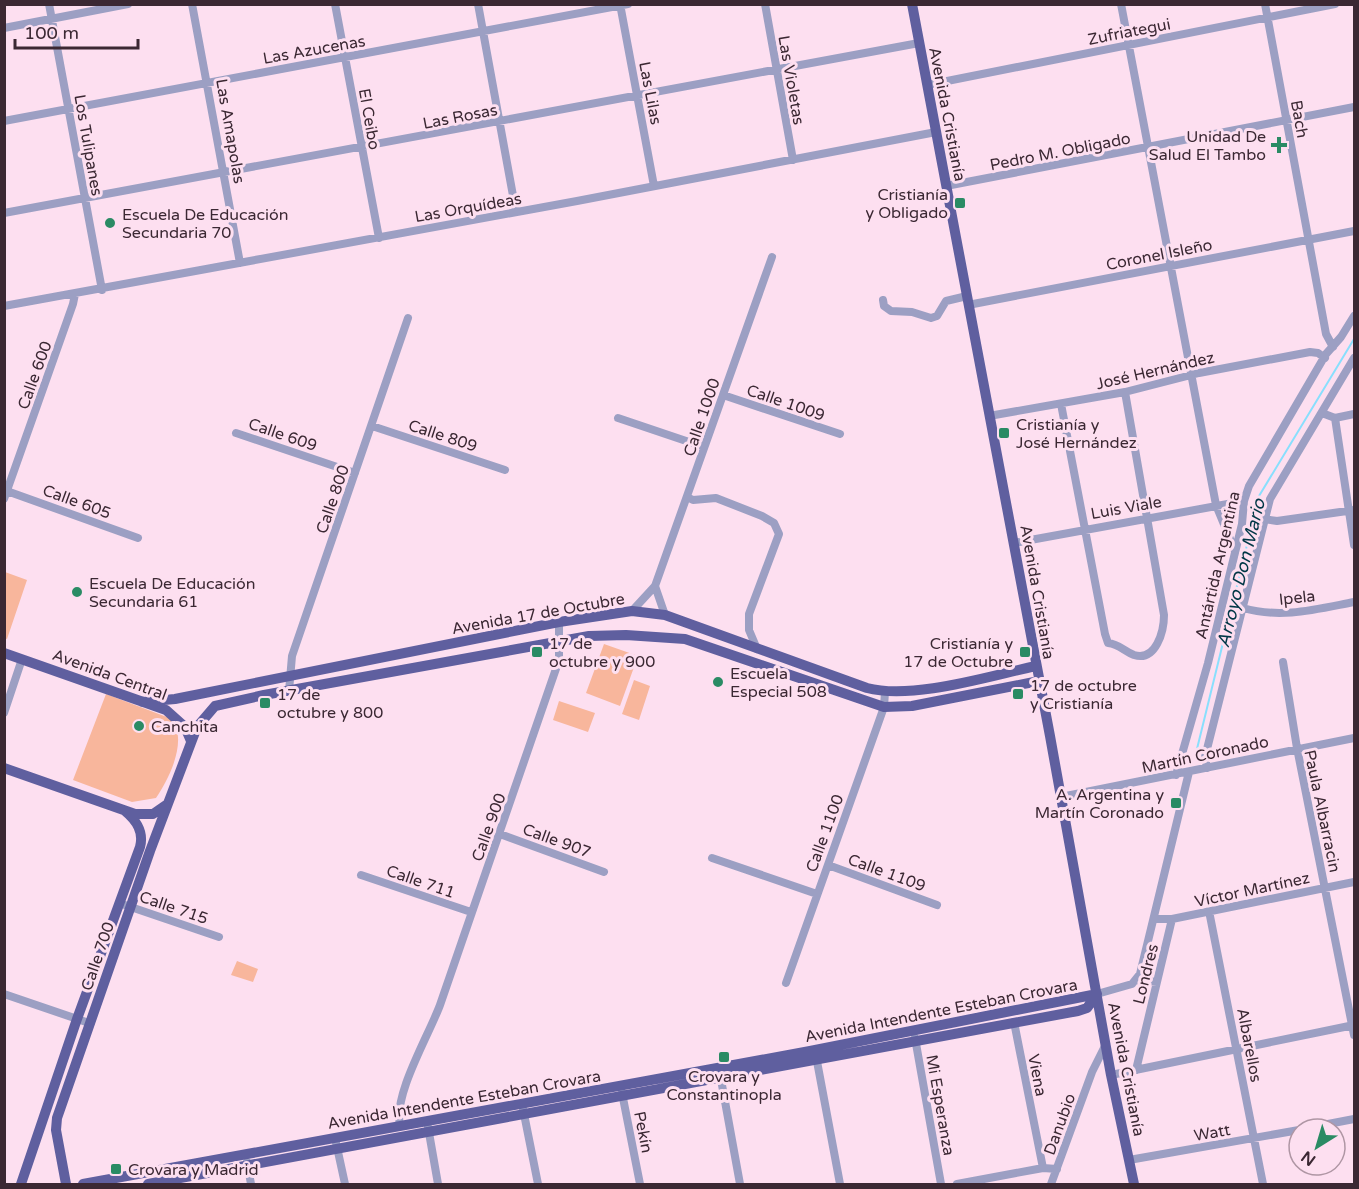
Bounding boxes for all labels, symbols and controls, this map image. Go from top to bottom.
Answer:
scale bar [15,12,138,50]
street label: Zufriategui [1086,14,1172,50]
text: 100 m [24,22,79,44]
street label: Las Azucenas [261,31,367,69]
street label: Las Violetas [773,34,809,126]
street label: Avenida Cristianía [924,45,970,183]
street label: Las Lilas [634,60,666,126]
street label: Las Amapolas [211,77,249,185]
street label: El Ceibo [354,87,384,151]
street label: Los Tulipanes [69,93,107,198]
street label: Bach [1286,99,1312,140]
street label: Las Rosas [421,100,499,134]
place label: Unidad De Salud El Tambo [1149,127,1266,165]
street label: Pedro M. Obligado [988,129,1132,175]
marker: Unidad De Salud El Tambo [1270,136,1288,154]
place label: Cristianía y Obligado [865,185,948,223]
street label: Las Orquídeas [413,189,523,227]
marker: Cristianía y Obligado [953,196,967,210]
place label: Escuela De Educación Secundaria 70 [122,205,289,243]
marker: Escuela De Educación Secundaria 70 [103,216,117,230]
street label: Coronel Isleño [1104,235,1214,275]
street label: Calle 600 [13,338,57,412]
street label: José Hernández [1094,348,1216,394]
street label: Calle 1000 [679,376,725,459]
street label: Calle 1009 [744,380,827,426]
street label: Calle 609 [246,414,320,456]
street label: Calle 809 [406,415,480,457]
place label: Cristianía y José Hernández [1016,415,1137,453]
marker: Cristianía y José Hernández [997,426,1011,440]
street label: Calle 800 [312,462,354,536]
street label: Calle 605 [40,480,114,524]
street label: Antártida Argentina [1191,489,1245,641]
street label: Luis Viale [1089,492,1163,524]
water label: Arroyo Don Mario [1212,495,1270,650]
street label: Avenida Cristianía [1015,523,1059,661]
place label: Escuela De Educación Secundaria 61 [89,574,256,612]
marker: Escuela De Educación Secundaria 61 [70,585,84,599]
street label: Ipela [1278,586,1316,610]
street label: Avenida 17 de Octubre [450,589,626,639]
place label: 17 de octubre y 900 [549,634,655,672]
place label: Cristianía y 17 de Octubre [903,634,1013,672]
street label: Avenida Central [50,645,170,705]
marker: 17 de octubre y 900 [530,645,544,659]
marker: Cristianía y 17 de Octubre [1018,645,1032,659]
place label: Escuela Especial 508 [730,664,827,702]
marker: Escuela Especial 508 [711,675,725,689]
place label: 17 de octubre y Cristianía [1030,676,1137,714]
place label: 17 de octubre y 800 [277,685,383,723]
marker: 17 de octubre y Cristianía [1011,687,1025,701]
marker: 17 de octubre y 800 [258,696,272,710]
place label: Canchita [151,717,218,737]
marker: Canchita [132,719,146,733]
street label: Martín Coronado [1140,732,1271,778]
street label: Paula Albarracin [1299,748,1345,874]
place label: A. Argentina y Martín Coronado [1035,785,1164,823]
street label: Calle 900 [467,790,511,864]
street label: Calle 1100 [802,792,848,875]
marker: A. Argentina y Martín Coronado [1169,796,1183,810]
street label: Calle 907 [520,819,594,863]
street label: Calle 1109 [845,850,928,896]
street label: Calle 711 [384,861,458,903]
street label: Víctor Martínez [1193,868,1311,912]
street label: Calle 715 [137,887,211,929]
street label: Calle 700 [77,919,119,993]
street label: Londres [1129,942,1163,1006]
street label: Avenida Intendente Esteban Crovara [803,975,1079,1047]
street label: Avenida Cristianía [1103,1000,1149,1138]
street label: Albarellos [1232,1006,1266,1084]
marker: Crovara y Constantinopla [717,1050,731,1064]
street label: Viena [1023,1052,1051,1098]
street label: Mi Esperanza [921,1053,959,1157]
street label: Avenida Intendente Esteban Crovara [326,1066,602,1134]
place label: Crovara y Constantinopla [666,1067,782,1105]
street label: Danubio [1040,1091,1080,1158]
street label: Pekín [629,1110,657,1155]
north arrow [1287,1117,1347,1177]
street label: Watt [1192,1120,1232,1146]
text: N [1297,1146,1320,1170]
place label: Crovara y Madrid [128,1160,259,1180]
marker: Crovara y Madrid [109,1162,123,1176]

